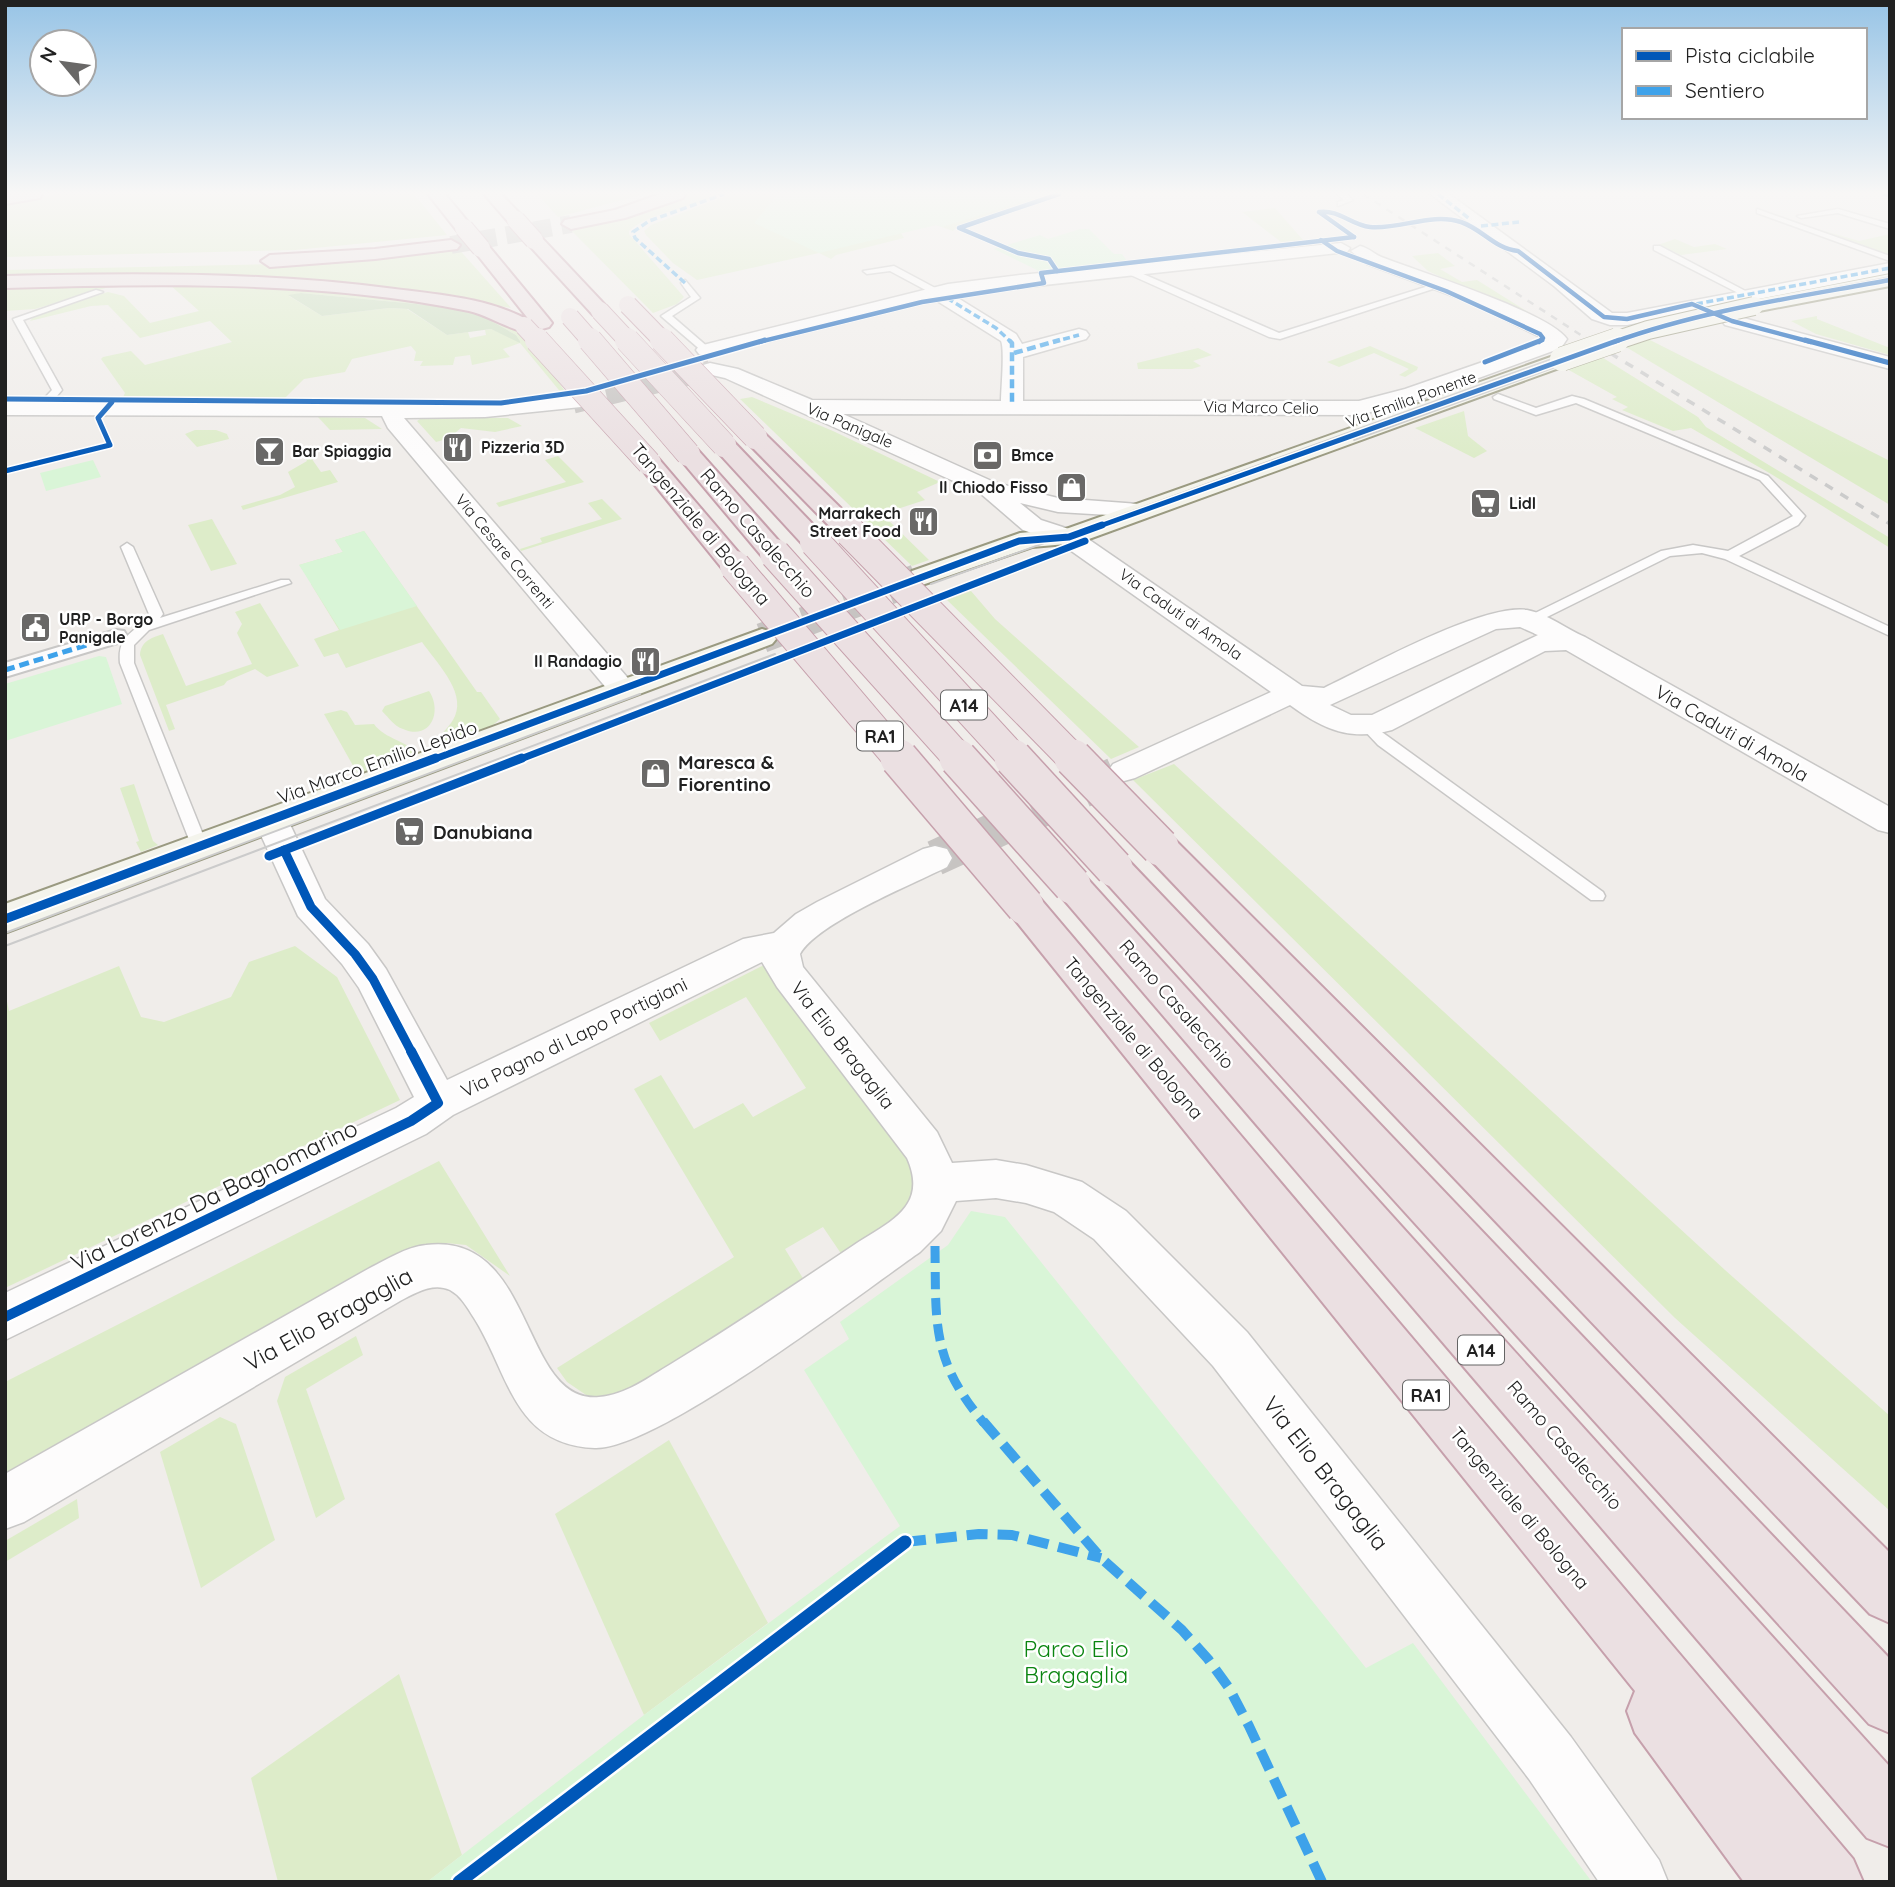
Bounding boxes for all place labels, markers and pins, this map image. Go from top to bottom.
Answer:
restaurant icon: Pizzeria 3D [441,430,475,464]
bar icon: Bar Spiaggia [252,434,286,468]
place label: Pizzeria 3D [481,437,564,457]
bank icon: Bmce [971,438,1005,472]
place label: Bar Spiaggia [292,441,392,461]
place label: Bmce [1011,445,1054,465]
shop icon: Il Chiodo Fisso [1054,470,1088,504]
place label: Il Chiodo Fisso [939,477,1048,497]
supermarket icon: Lidl [1469,486,1503,520]
place label: Lidl [1509,493,1536,513]
place label: Marrakech Street Food [810,503,901,541]
restaurant icon: Marrakech Street Food [907,505,941,539]
place label: URP - Borgo Panigale [59,609,153,647]
public building icon: URP - Borgo Panigale [19,611,53,645]
restaurant icon: Il Randagio [628,644,662,678]
place label: Il Randagio [534,651,622,671]
place label: Maresca & Fiorentino [678,750,774,796]
shop icon: Maresca & Fiorentino [638,756,672,790]
supermarket icon: Danubiana [393,815,427,849]
place label: Danubiana [433,820,533,844]

